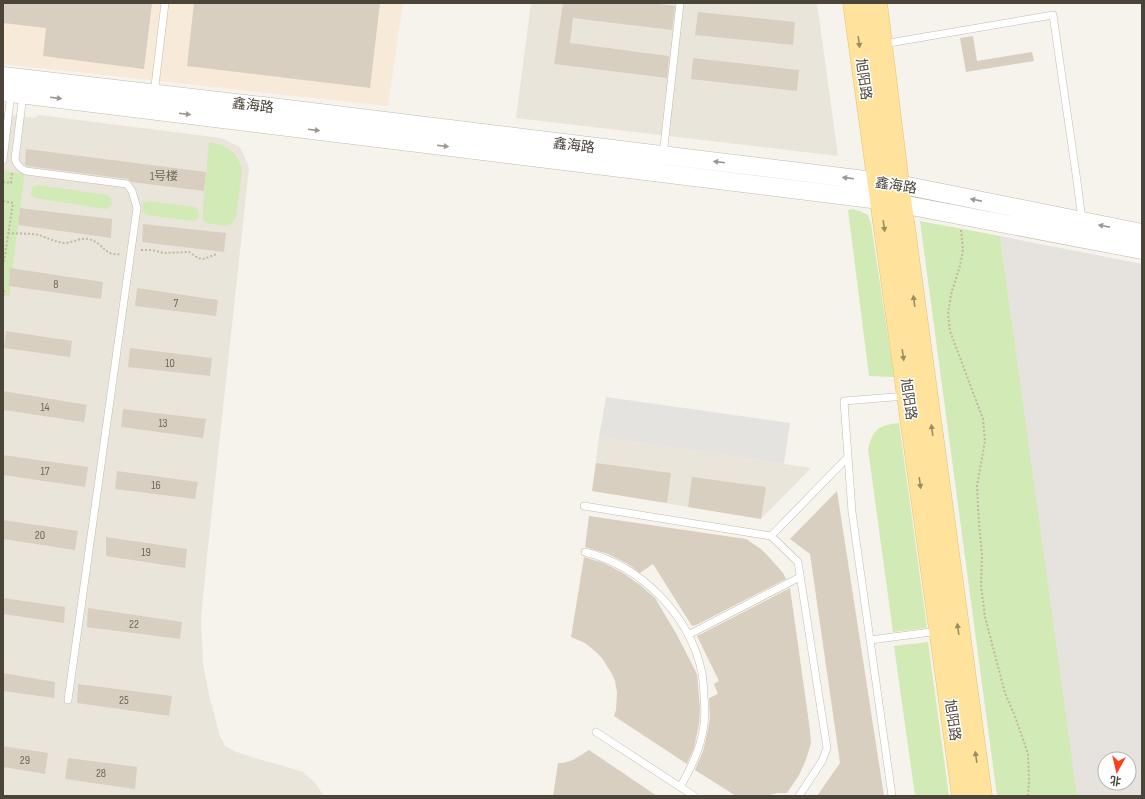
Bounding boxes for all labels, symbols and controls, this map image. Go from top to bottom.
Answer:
one-way arrow [856,36,862,48]
street label: 旭阳路 [852,57,875,101]
one-way arrow [50,95,62,102]
street label: 鑫海路 [231,95,275,116]
one-way arrow [179,111,191,117]
one-way arrow [308,127,320,133]
street label: 鑫海路 [552,135,596,156]
one-way arrow [437,143,449,149]
one-way arrow [713,159,725,166]
house number: 1号楼 [150,169,178,184]
street label: 鑫海路 [874,174,918,197]
one-way arrow [842,175,854,181]
one-way arrow [970,197,982,203]
one-way arrow [881,220,887,232]
one-way arrow [1098,222,1110,228]
house number: 8 [53,277,59,292]
one-way arrow [911,295,917,308]
house number: 7 [174,296,179,311]
one-way arrow [900,349,906,361]
house number: 10 [165,356,175,371]
street label: 旭阳路 [897,377,920,421]
house number: 14 [40,400,50,415]
house number: 13 [158,416,168,431]
one-way arrow [929,424,935,436]
house number: 17 [41,464,50,479]
one-way arrow [917,477,923,489]
house number: 16 [151,478,161,493]
house number: 20 [35,528,45,543]
house number: 19 [141,545,151,560]
house number: 22 [129,617,139,632]
one-way arrow [955,622,961,635]
house number: 25 [119,693,129,708]
street label: 旭阳路 [941,698,964,742]
one-way arrow [973,751,979,763]
north arrow [1097,751,1137,791]
house number: 29 [20,753,30,768]
house number: 28 [96,766,106,781]
text: 北 [1109,773,1122,788]

